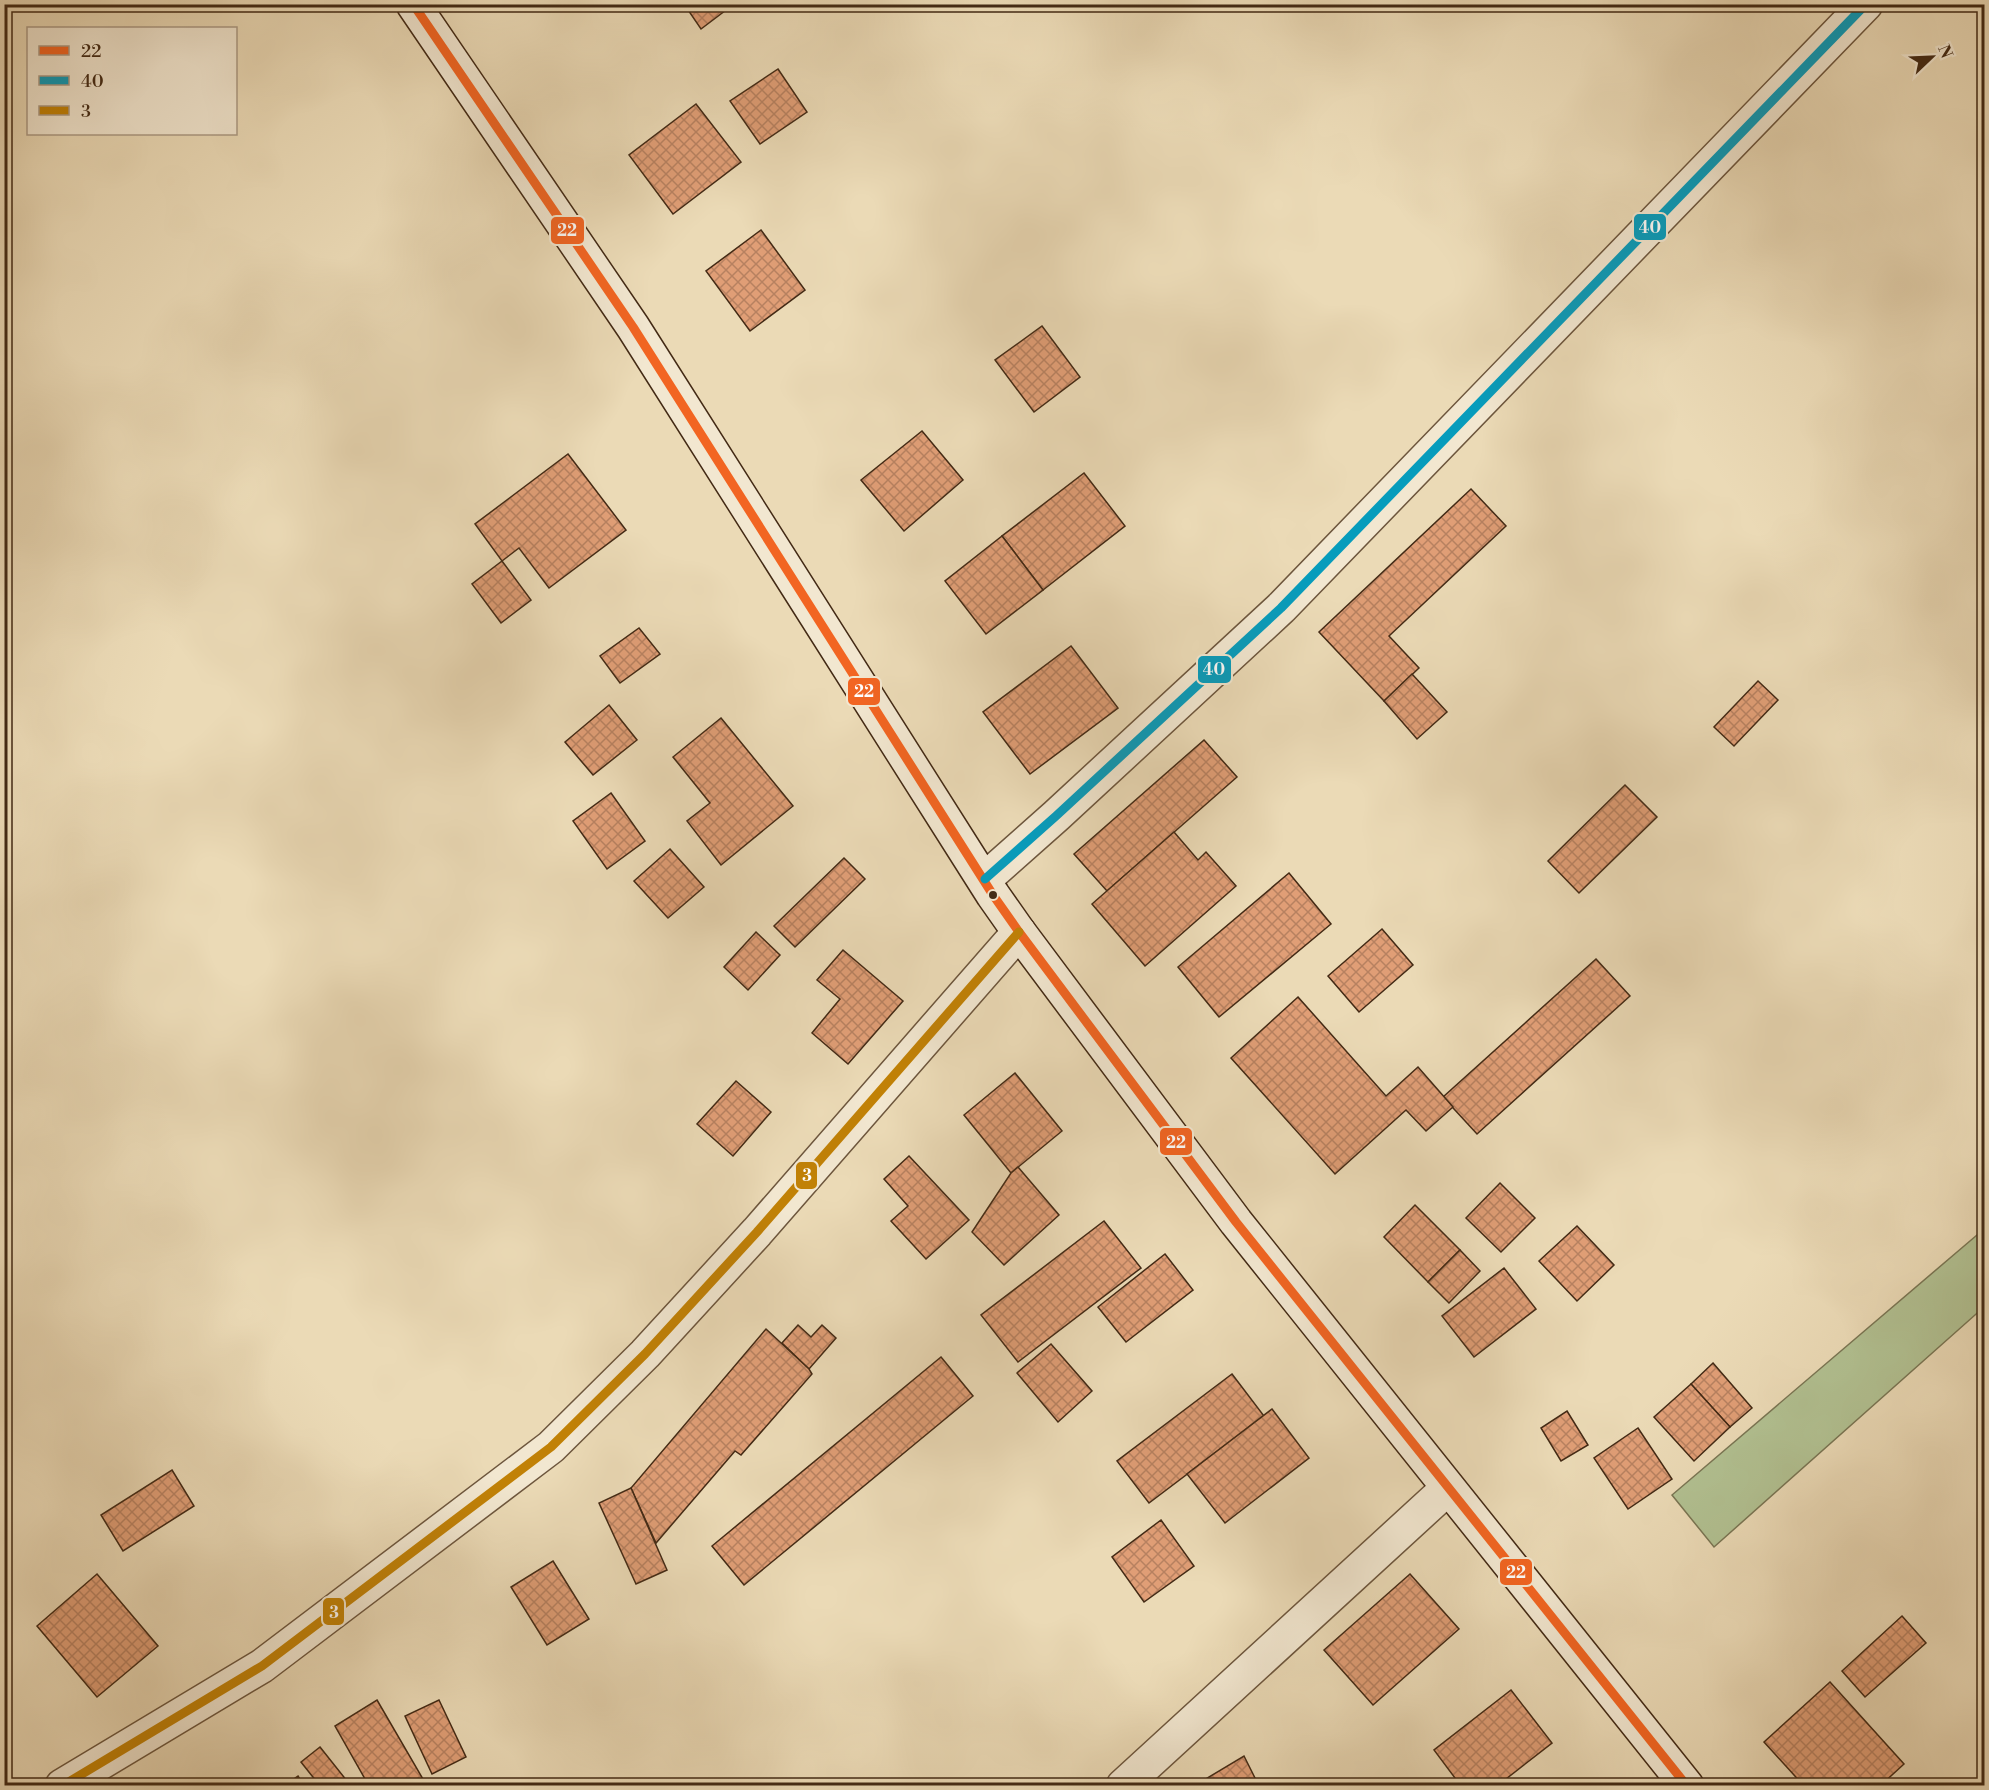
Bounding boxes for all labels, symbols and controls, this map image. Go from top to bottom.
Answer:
legend [27,27,237,135]
north arrow [1902,27,1962,87]
text: 22 [81,40,102,63]
text: N [1933,42,1957,62]
text: 40 [81,70,104,93]
text: 3 [81,100,91,123]
line badge: 40 [1633,213,1667,241]
line badge: 22 [550,216,585,245]
text: 40 [1639,218,1661,238]
text: 22 [557,221,577,241]
line badge: 40 [1197,655,1232,684]
text: 40 [1203,660,1225,680]
line badge: 22 [847,677,881,706]
text: 22 [854,682,874,702]
unlabelled marker [987,889,999,901]
line badge: 22 [1159,1127,1193,1156]
text: 22 [1166,1133,1186,1153]
line badge: 3 [795,1161,818,1190]
text: 3 [802,1166,812,1186]
line badge: 22 [1499,1558,1533,1586]
text: 22 [1506,1563,1526,1583]
line badge: 3 [322,1597,345,1626]
text: 3 [329,1603,339,1623]

